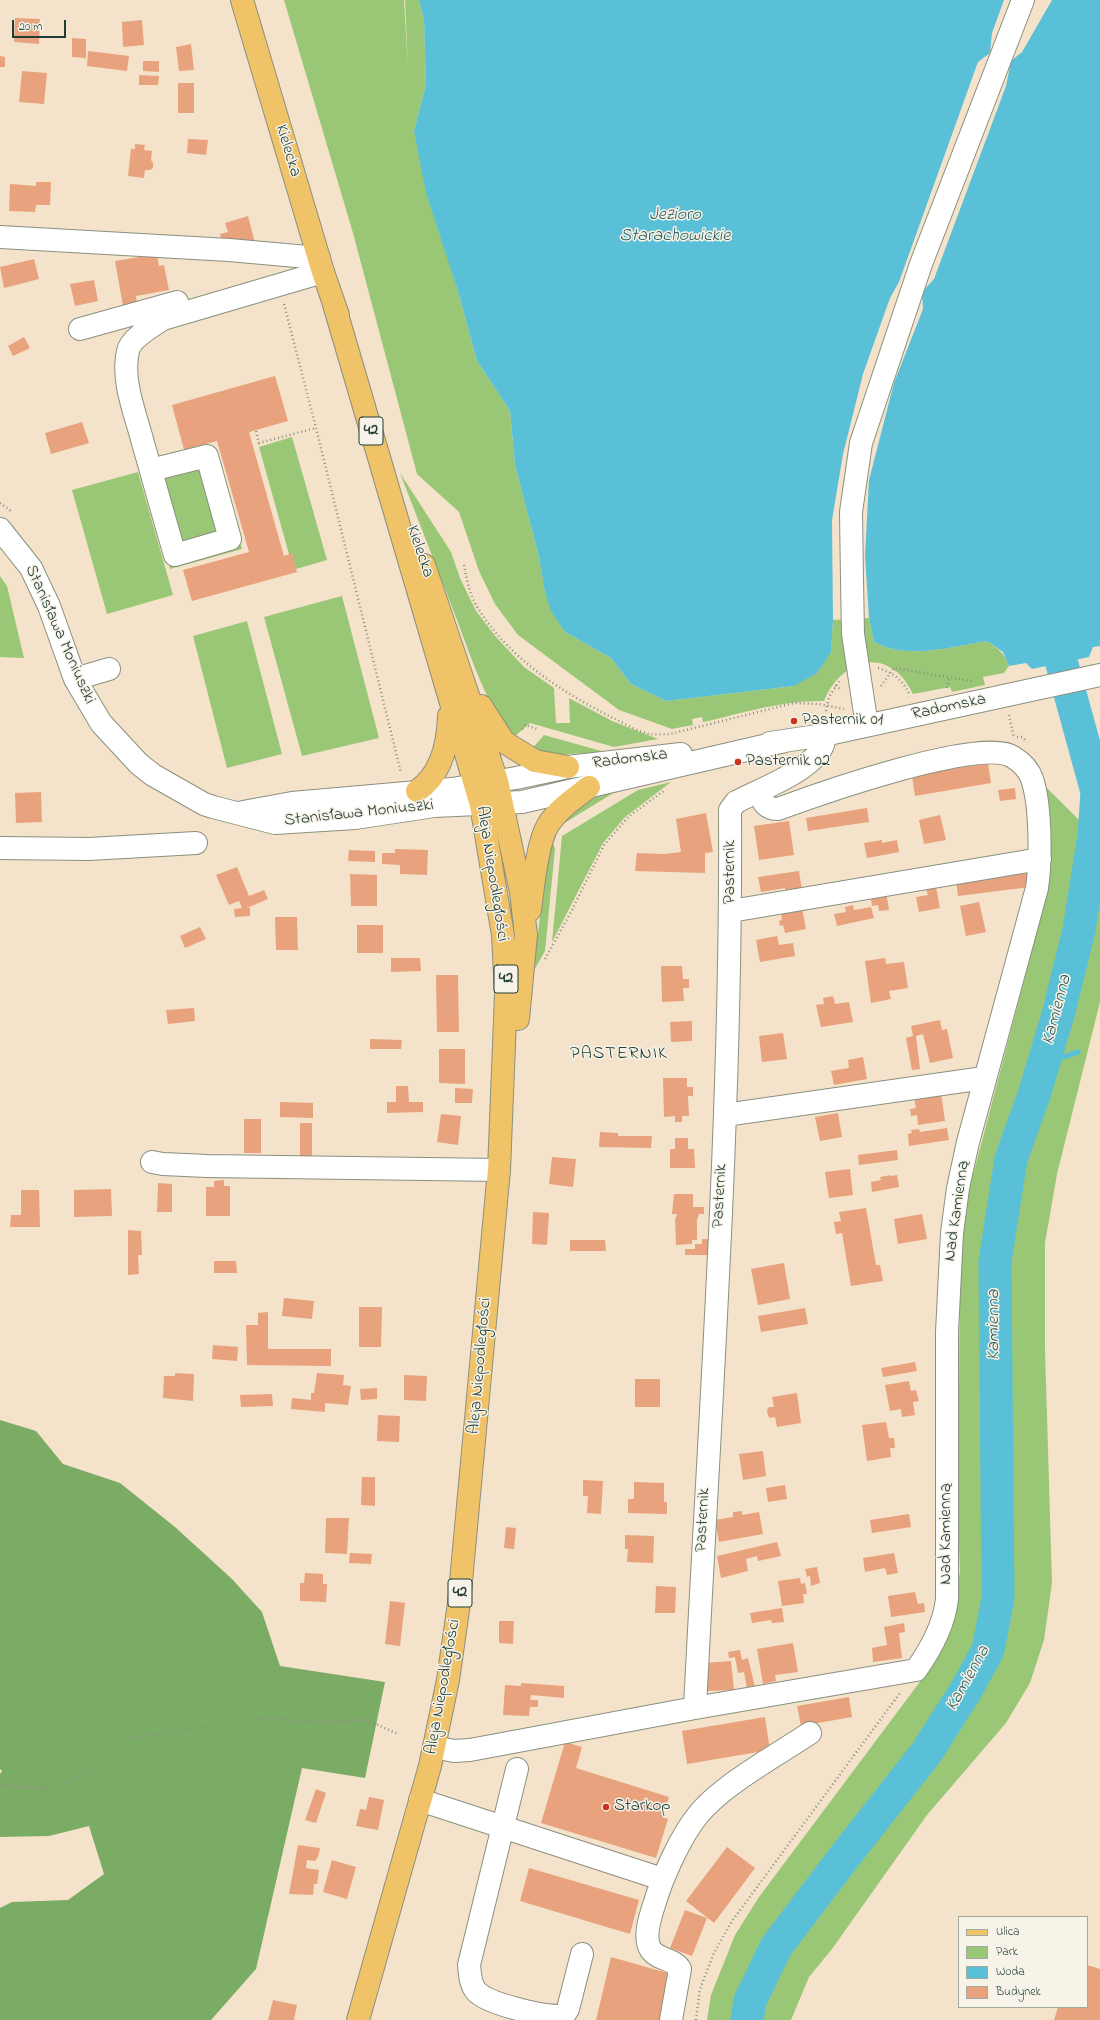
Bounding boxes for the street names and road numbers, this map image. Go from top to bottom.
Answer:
street label: Kielecka [269,122,305,180]
road number: 42 [359,417,383,445]
street label: Kielecka [401,523,437,581]
street label: Stanisława Moniuszki [19,562,99,708]
street label: Radomska [910,690,988,726]
street label: Radomska [591,745,669,775]
street label: Stanisława Moniuszki [283,796,435,832]
street label: Aleja Niepodległości [470,805,512,943]
street label: Pasternik [721,840,741,904]
road number: 42 [494,965,518,993]
street label: Nad Kamienną [941,1159,975,1263]
street label: Pasternik [709,1163,733,1229]
street label: Aleja Niepodległości [465,1297,497,1435]
street label: Nad Kamienną [937,1483,957,1585]
street label: Pasternik [692,1487,716,1553]
road number: 42 [448,1579,472,1607]
street label: Aleja Niepodległości [422,1618,466,1756]

